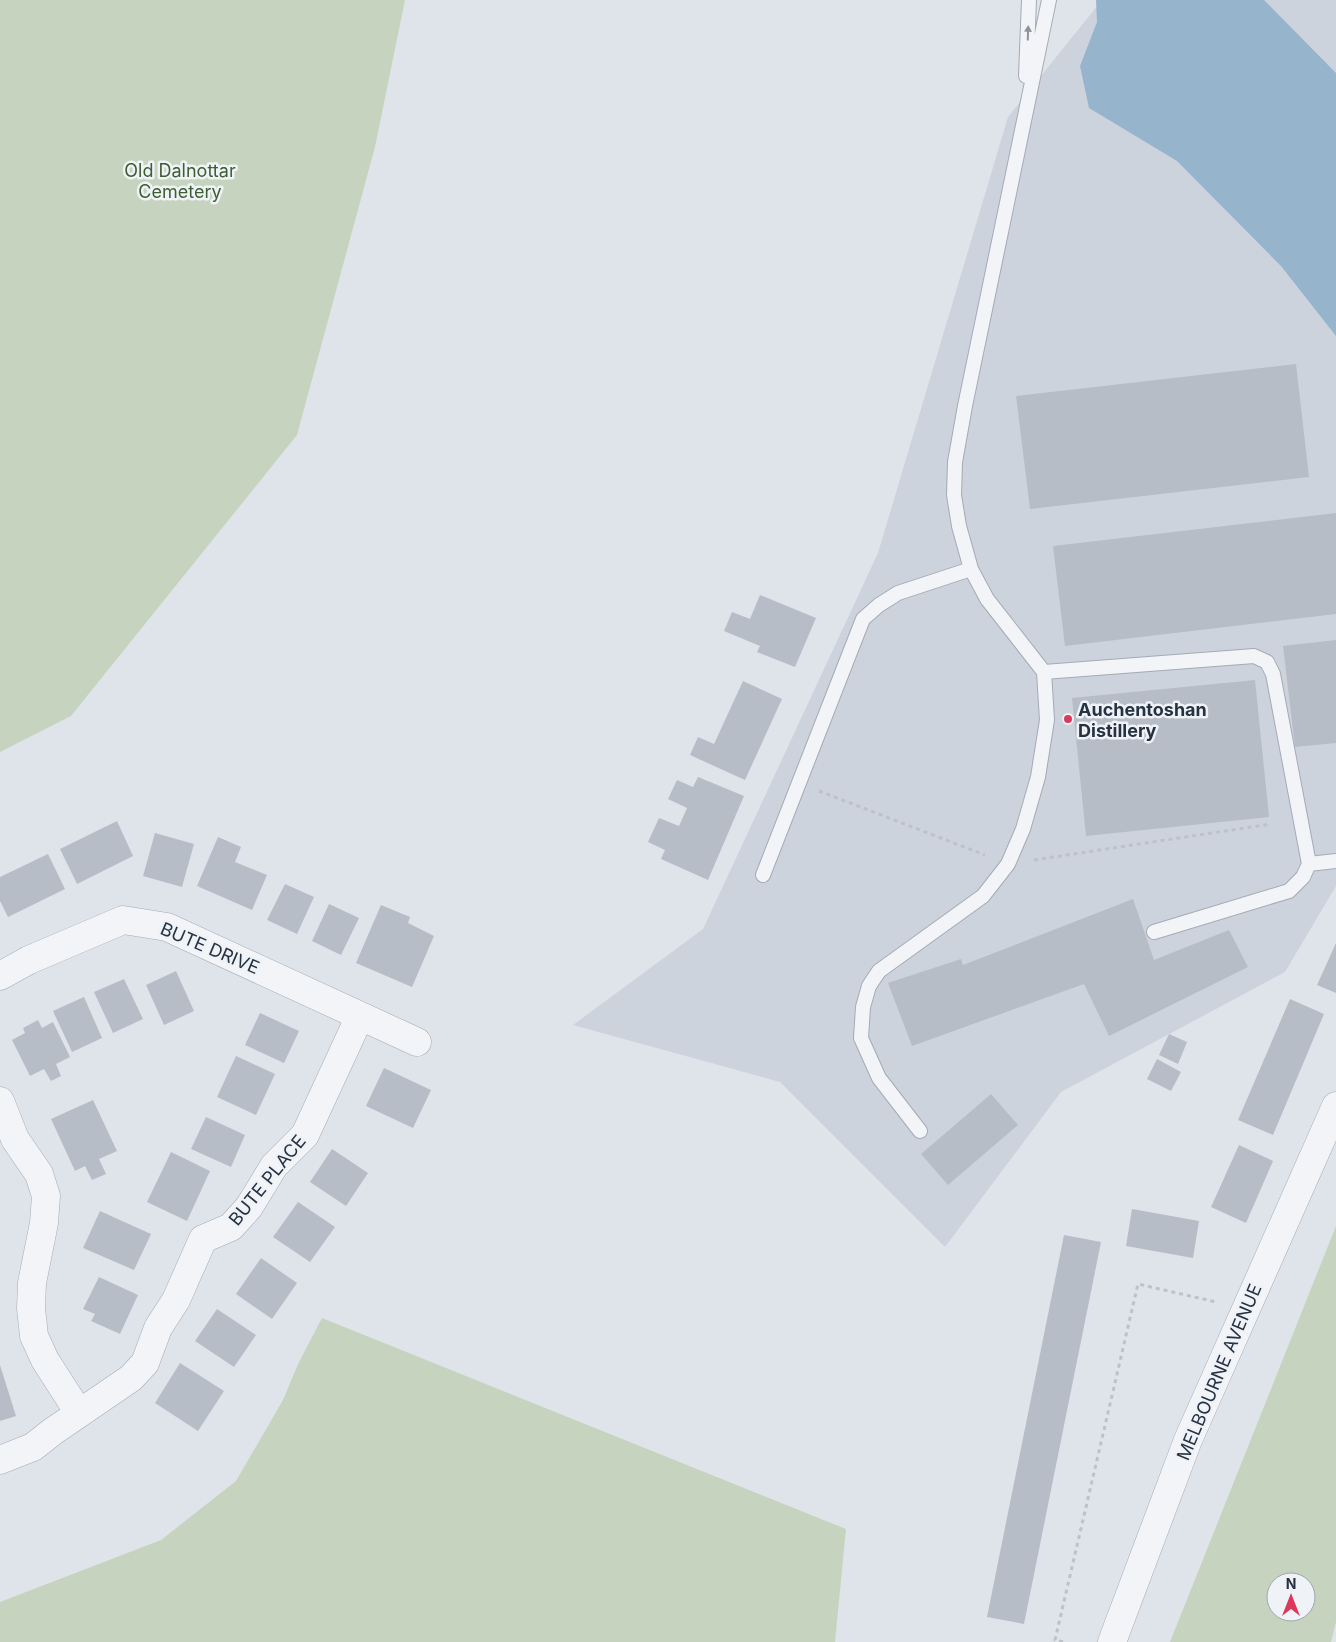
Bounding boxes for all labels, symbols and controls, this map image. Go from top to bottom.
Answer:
one-way arrow [1024,24,1032,40]
park label: Old Dalnottar Cemetery [124,160,236,202]
place label: Auchentoshan Distillery [1078,699,1207,741]
marker: Auchentoshan Distillery [1062,713,1074,725]
street label: BUTE DRIVE [157,918,263,978]
street label: BUTE PLACE [224,1131,310,1229]
street label: MELBOURNE AVENUE [1172,1281,1266,1463]
north arrow [1266,1572,1316,1622]
text: N [1286,1575,1296,1592]

